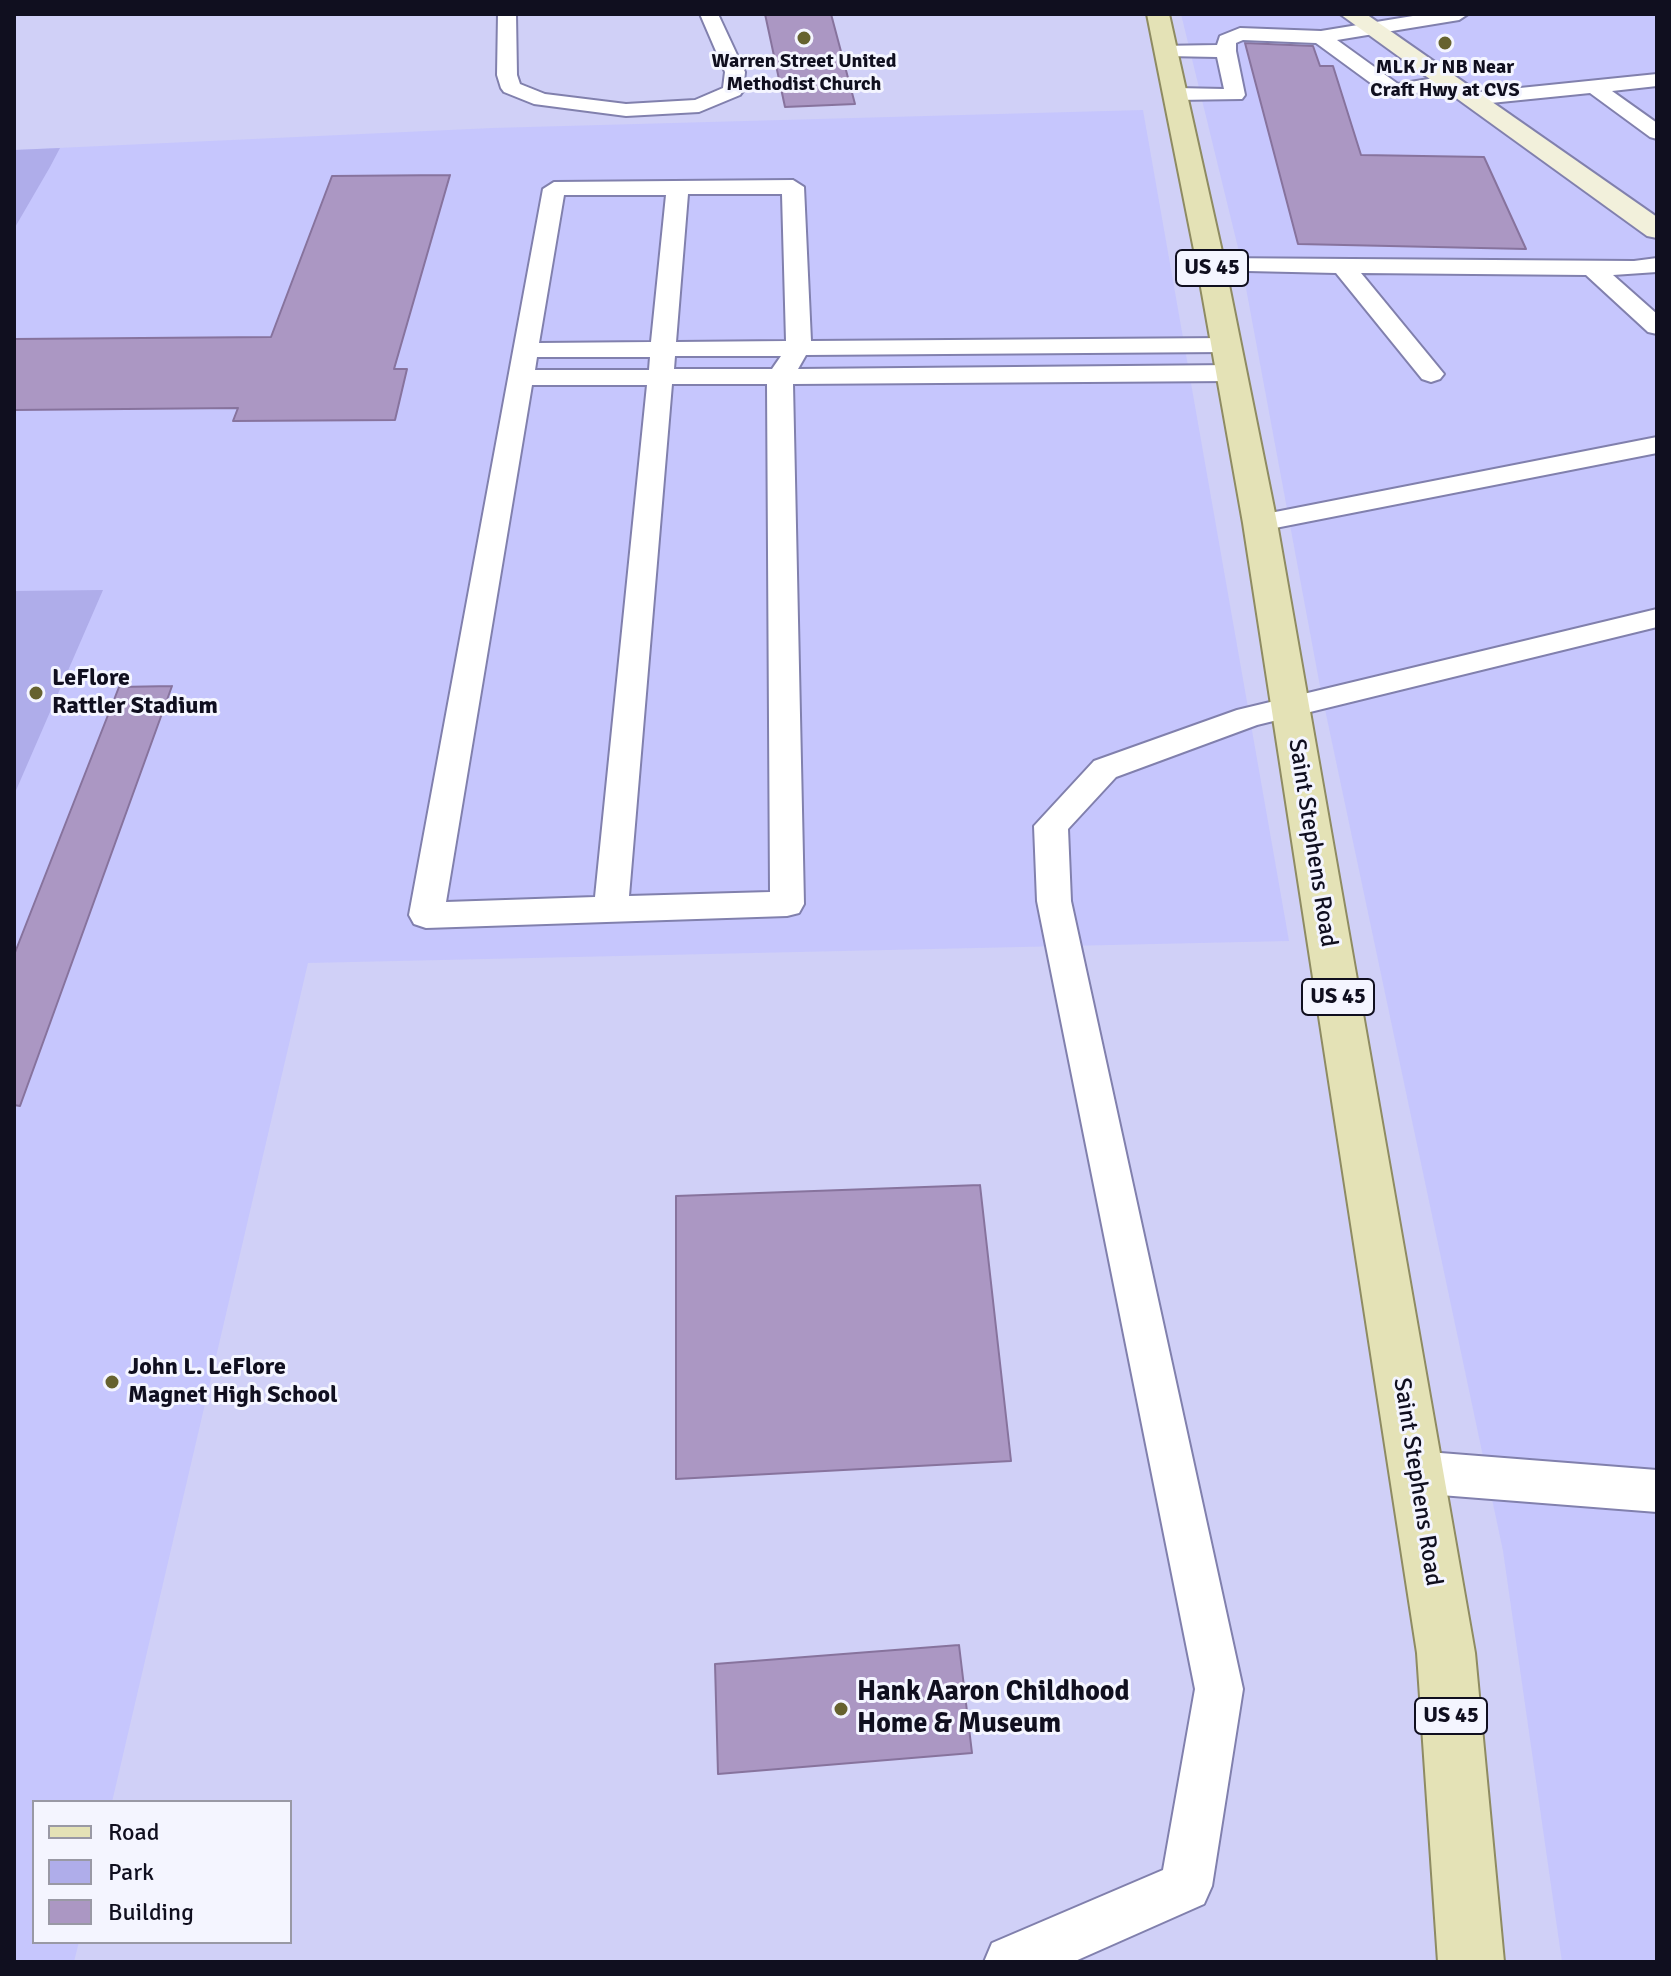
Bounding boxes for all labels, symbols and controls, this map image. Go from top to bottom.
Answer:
marker: Warren Street United Methodist Church [795,29,813,47]
marker: MLK Jr NB Near Craft Hwy at CVS [1436,34,1454,52]
place label: Warren Street United Methodist Church [712,50,896,97]
place label: MLK Jr NB Near Craft Hwy at CVS [1370,56,1520,103]
road number: US 45 [1176,250,1248,286]
place label: LeFlore Rattler Stadium [52,665,218,721]
marker: LeFlore Rattler Stadium [27,684,45,702]
street label: Saint Stephens Road [1281,737,1343,949]
road number: US 45 [1302,979,1374,1015]
place label: John L. LeFlore Magnet High School [128,1354,338,1410]
marker: John L. LeFlore Magnet High School [103,1373,121,1391]
street label: Saint Stephens Road [1386,1376,1448,1588]
place label: Hank Aaron Childhood Home & Museum [857,1676,1130,1742]
road number: US 45 [1415,1698,1487,1734]
marker: Hank Aaron Childhood Home & Museum [832,1700,850,1718]
legend [32,1800,292,1944]
text: Road [108,1817,159,1847]
text: Park [108,1857,154,1887]
text: Building [108,1897,194,1927]

